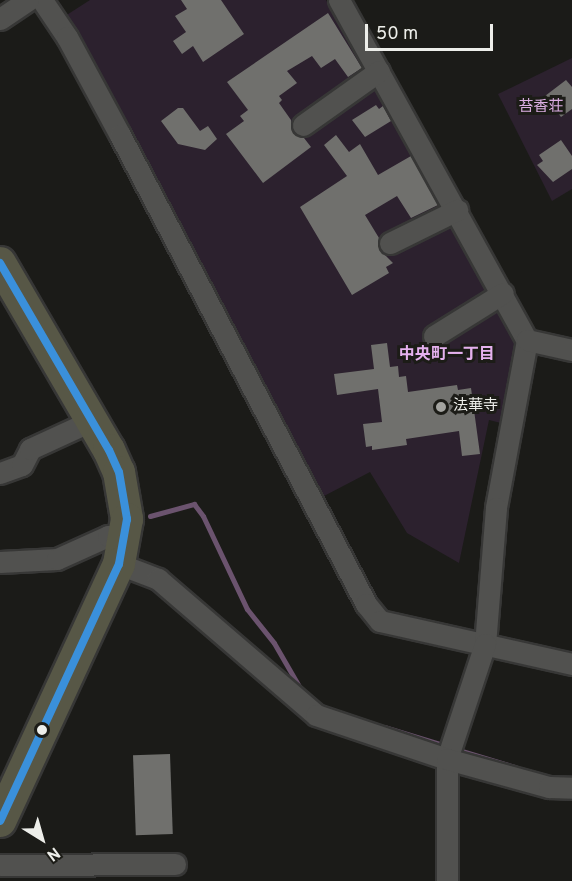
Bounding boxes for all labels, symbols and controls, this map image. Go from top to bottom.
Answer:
scale bar [368,12,496,50]
text: 50 m [376,23,418,46]
park label: 苔香荘 [519,99,563,117]
district label: 中央町一丁目 [399,345,495,365]
place label: 法華寺 [453,398,498,416]
marker: 法華寺 [434,400,448,414]
unlabelled marker [36,724,48,736]
north arrow [12,809,72,869]
text: N [42,842,63,865]

